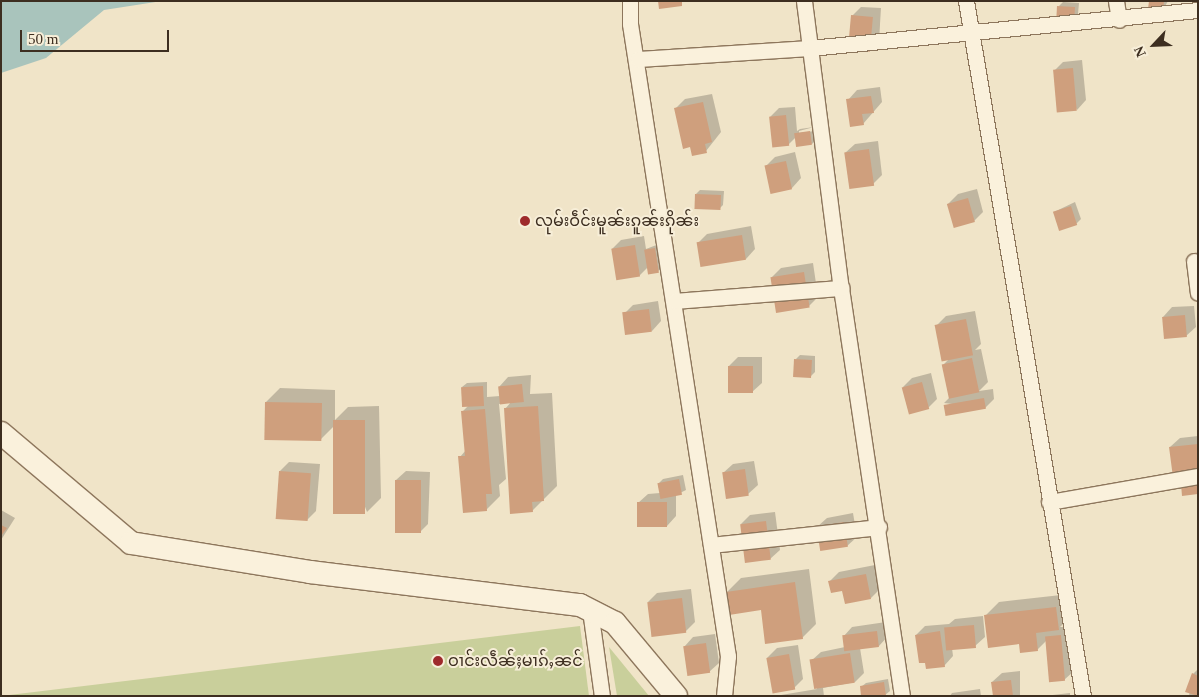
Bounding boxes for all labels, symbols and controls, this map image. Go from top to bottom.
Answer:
scale bar [22,20,171,52]
north arrow [1129,20,1179,70]
text: 50 m [28,31,58,47]
text: N [1131,44,1149,59]
place label: လုမ်းဝဵင်းမူၼ်းၵူၼ်းၵိုၼ်း [535,211,699,231]
marker: လုမ်းဝဵင်းမူၼ်းၵူၼ်းၵိုၼ်း [519,215,531,227]
place label: ဝၢင်းလဵၼ်ႈမၢၵ်ႇၼင် [448,651,583,671]
marker: ဝၢင်းလဵၼ်ႈမၢၵ်ႇၼင် [432,655,444,667]

